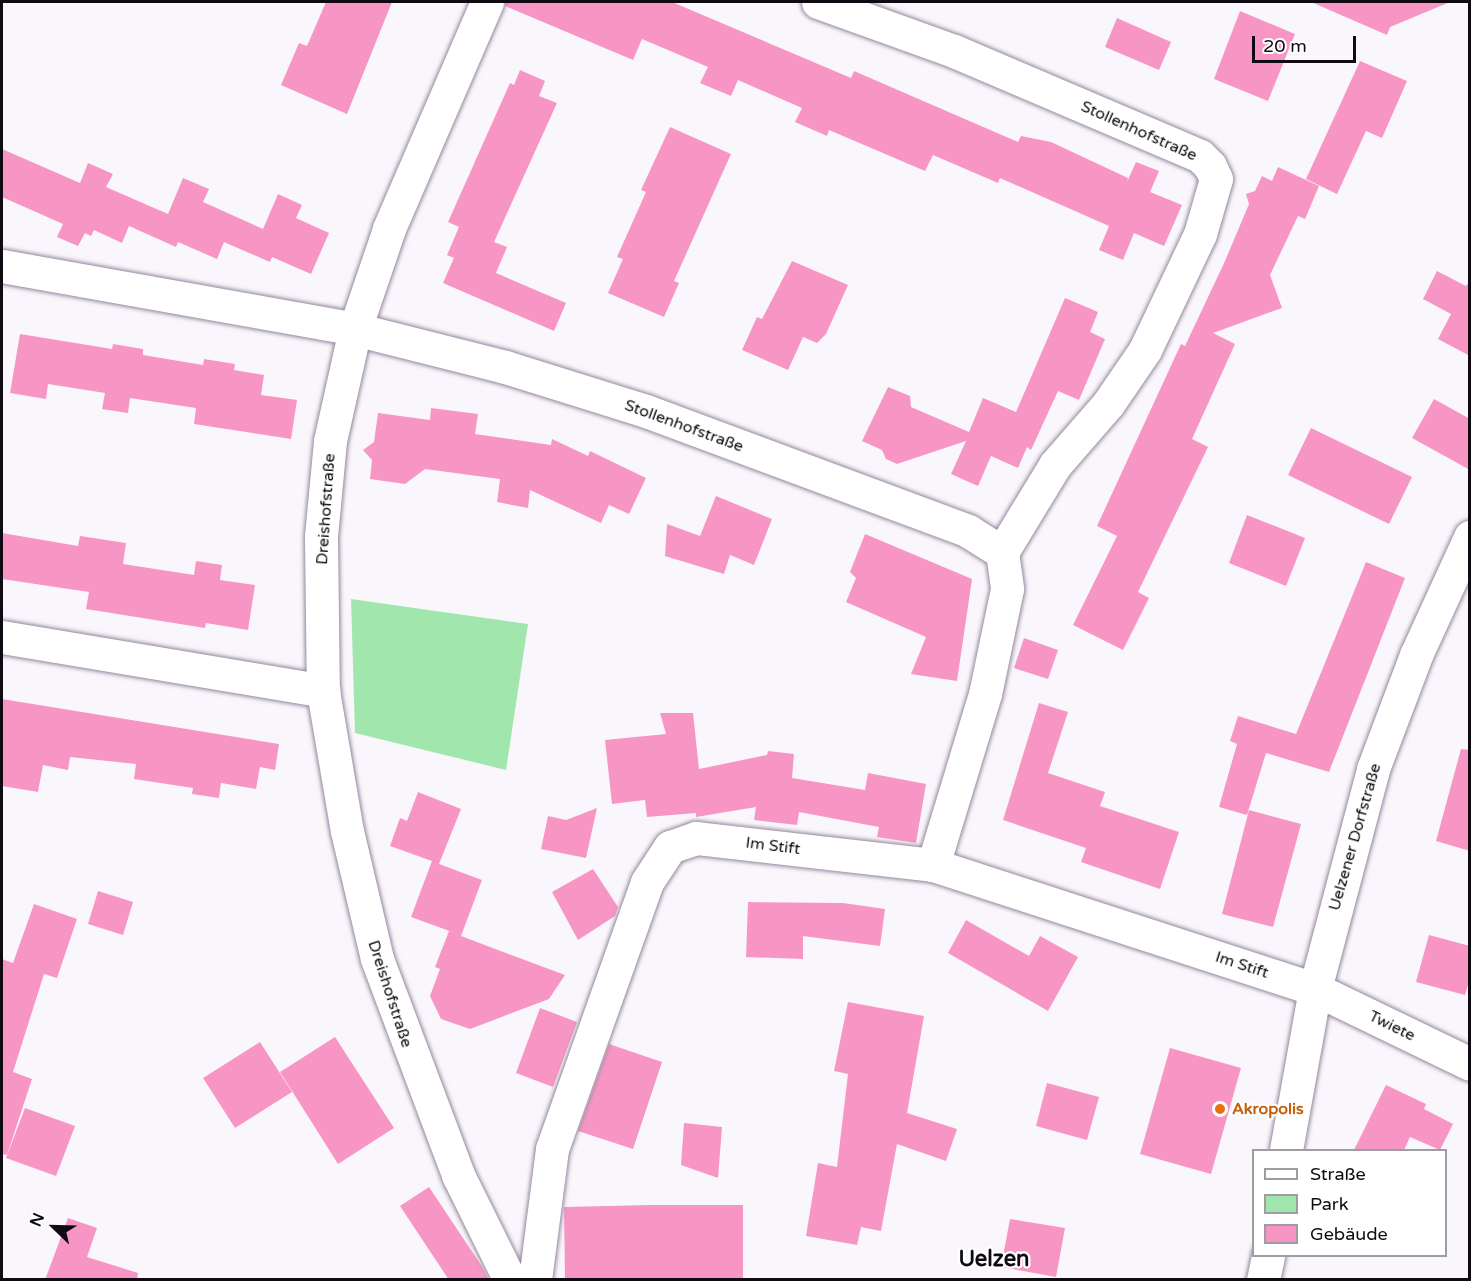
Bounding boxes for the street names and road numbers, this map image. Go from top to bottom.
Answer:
street label: Stollenhofstraße [1078,97,1200,165]
street label: Stollenhofstraße [622,396,746,456]
street label: Dreishofstraße [313,453,339,565]
street label: Uelzener Dorfstraße [1325,761,1385,913]
street label: Im Stift [745,833,801,859]
street label: Dreishofstraße [364,938,416,1050]
street label: Im Stift [1213,947,1271,983]
street label: Twiete [1366,1007,1418,1045]

